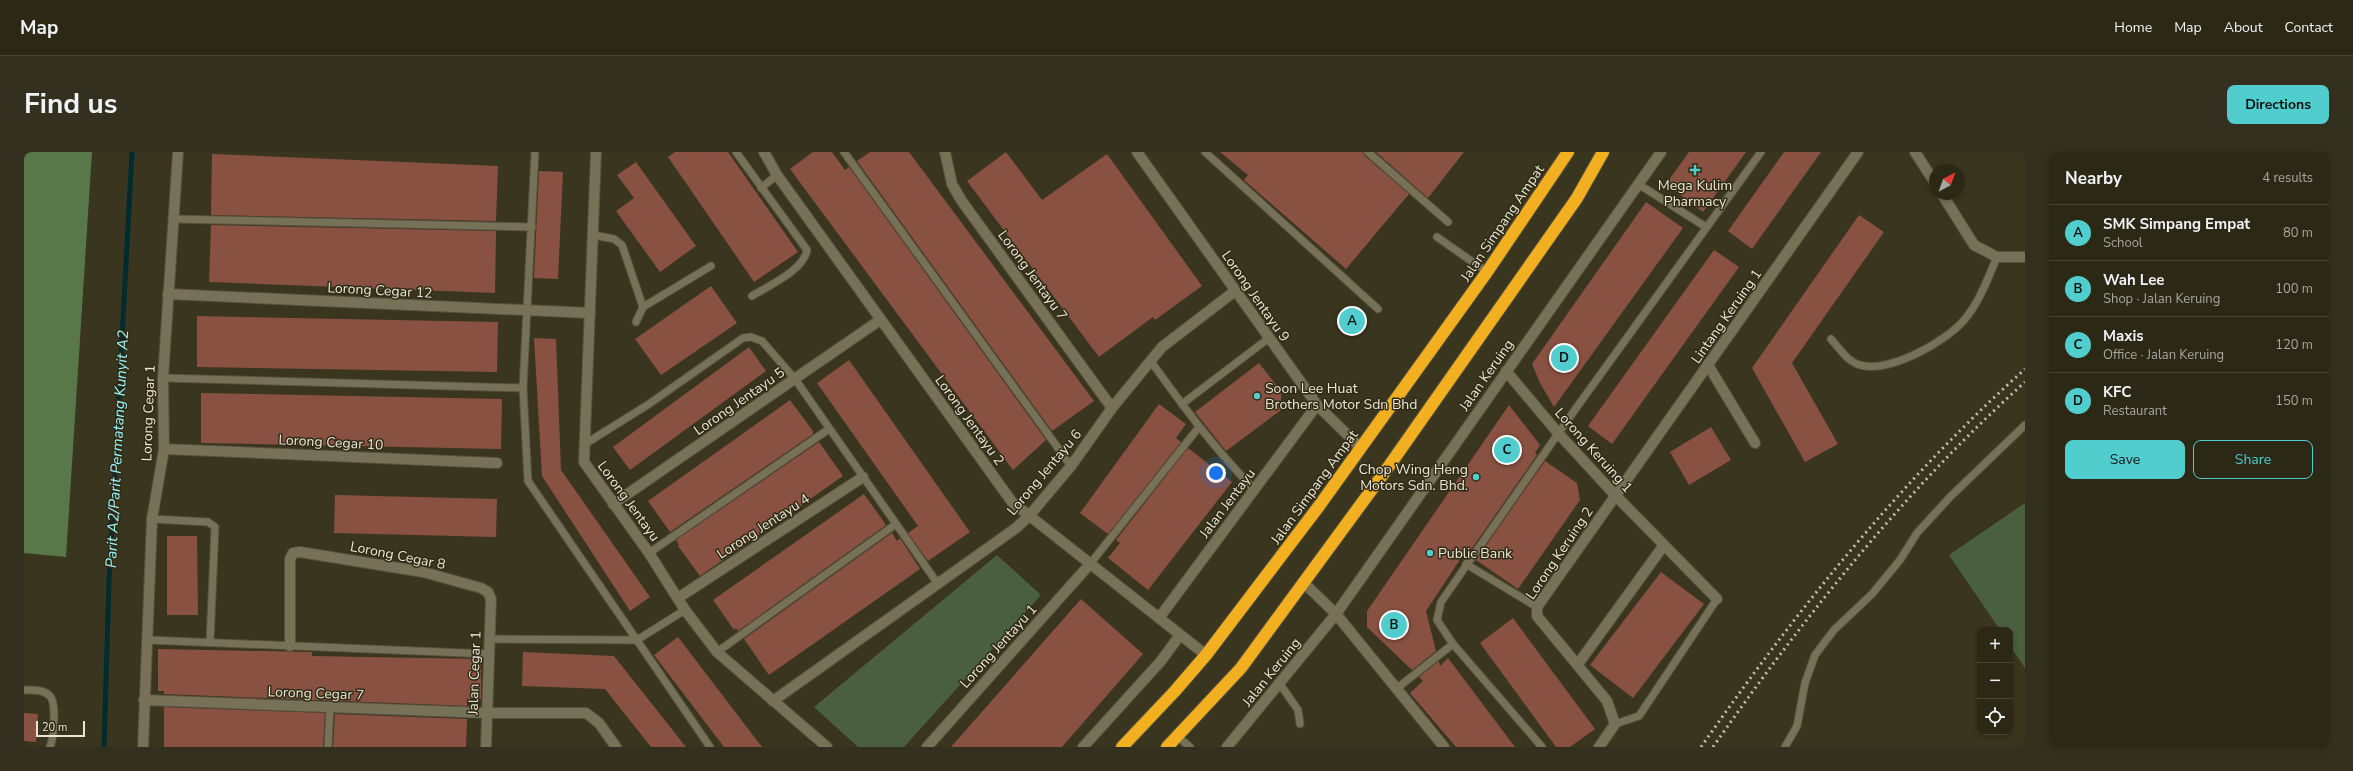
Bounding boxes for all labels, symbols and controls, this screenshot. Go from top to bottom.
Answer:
text: Map [20,15,58,41]
text: Home [2114,18,2152,37]
text: Map [2174,18,2202,37]
text: About [2224,18,2263,37]
text: Contact [2285,18,2333,37]
text: Find us [24,85,118,123]
button: Directions [2227,85,2329,124]
street label: Jalan Simpang Ampat [1456,161,1549,286]
north arrow [1929,164,1965,200]
marker: Mega Kulim Pharmacy [1690,165,1700,175]
text: Nearby [2065,167,2122,190]
text: 4 results [2262,169,2313,187]
place label: Mega Kulim Pharmacy [1658,176,1732,211]
text: SMK Simpang Empat [2103,214,2250,234]
text: A [2073,224,2083,242]
text: 80 m [2283,224,2313,242]
street label: Lorong Jentayu 7 [993,226,1072,324]
text: School [2103,234,2143,252]
street label: Lorong Jentayu 9 [1217,247,1294,346]
street label: Lintang Keruing 1 [1687,265,1766,367]
text: Wah Lee [2103,270,2164,290]
street label: Lorong Cegar 12 [327,278,433,303]
text: B [2074,280,2082,298]
text: 100 m [2275,280,2313,298]
text: Shop · Jalan Keruing [2103,290,2220,308]
pin: A [1339,306,1365,336]
text: Maxis [2103,326,2144,346]
water label: Parit A2/Parit Permatang Kunyit A2 [101,330,133,568]
street label: Jalan Keruing [1454,336,1518,416]
text: C [2074,336,2082,354]
text: 120 m [2275,336,2313,354]
pin: D [1551,343,1577,373]
text: Office · Jalan Keruing [2103,346,2224,364]
street label: Lorong Jentayu 5 [690,363,789,440]
street label: Lorong Cegar 1 [137,364,160,462]
street label: Lorong Jentayu 2 [930,371,1009,469]
place label: Soon Lee Huat Brothers Motor Sdn Bhd [1265,379,1417,414]
text: KFC [2103,382,2131,402]
marker: Soon Lee Huat Brothers Motor Sdn Bhd [1252,391,1262,401]
text: D [2073,392,2083,410]
text: 150 m [2275,392,2313,410]
text: Restaurant [2103,402,2167,420]
street label: Lorong Keruing 1 [1550,404,1637,497]
street label: Lorong Jentayu 6 [1003,425,1086,519]
street label: Jalan Simpang Ampat [1266,426,1362,549]
street label: Lorong Cegar 10 [278,430,384,455]
pin: C [1494,435,1520,465]
button: Save [2065,440,2185,479]
button: Share [2193,440,2313,479]
street label: Lorong Jentayu [593,457,664,545]
place label: Chop Wing Heng Motors Sdn. Bhd. [1358,460,1468,495]
your location [1206,463,1226,483]
street label: Jalan Jentayu [1194,465,1260,543]
marker: Chop Wing Heng Motors Sdn. Bhd. [1471,472,1481,482]
street label: Lorong Jentayu 4 [713,489,813,564]
street label: Lorong Keruing 2 [1521,503,1598,603]
street label: Lorong Cegar 8 [349,537,447,574]
place label: Public Bank [1438,544,1513,563]
marker: Public Bank [1425,548,1435,558]
street label: Lorong Jentayu 1 [956,600,1041,692]
pin: B [1381,610,1407,640]
map controls [1977,627,2013,735]
button: + [1977,627,2013,663]
street label: Jalan Cegar 1 [464,631,485,716]
street label: Jalan Keruing [1237,634,1305,711]
button: − [1977,663,2013,699]
street label: Lorong Cegar 7 [267,682,365,705]
button: locate [1977,699,2013,735]
scale bar [36,719,85,738]
text: 20 m [42,720,67,735]

